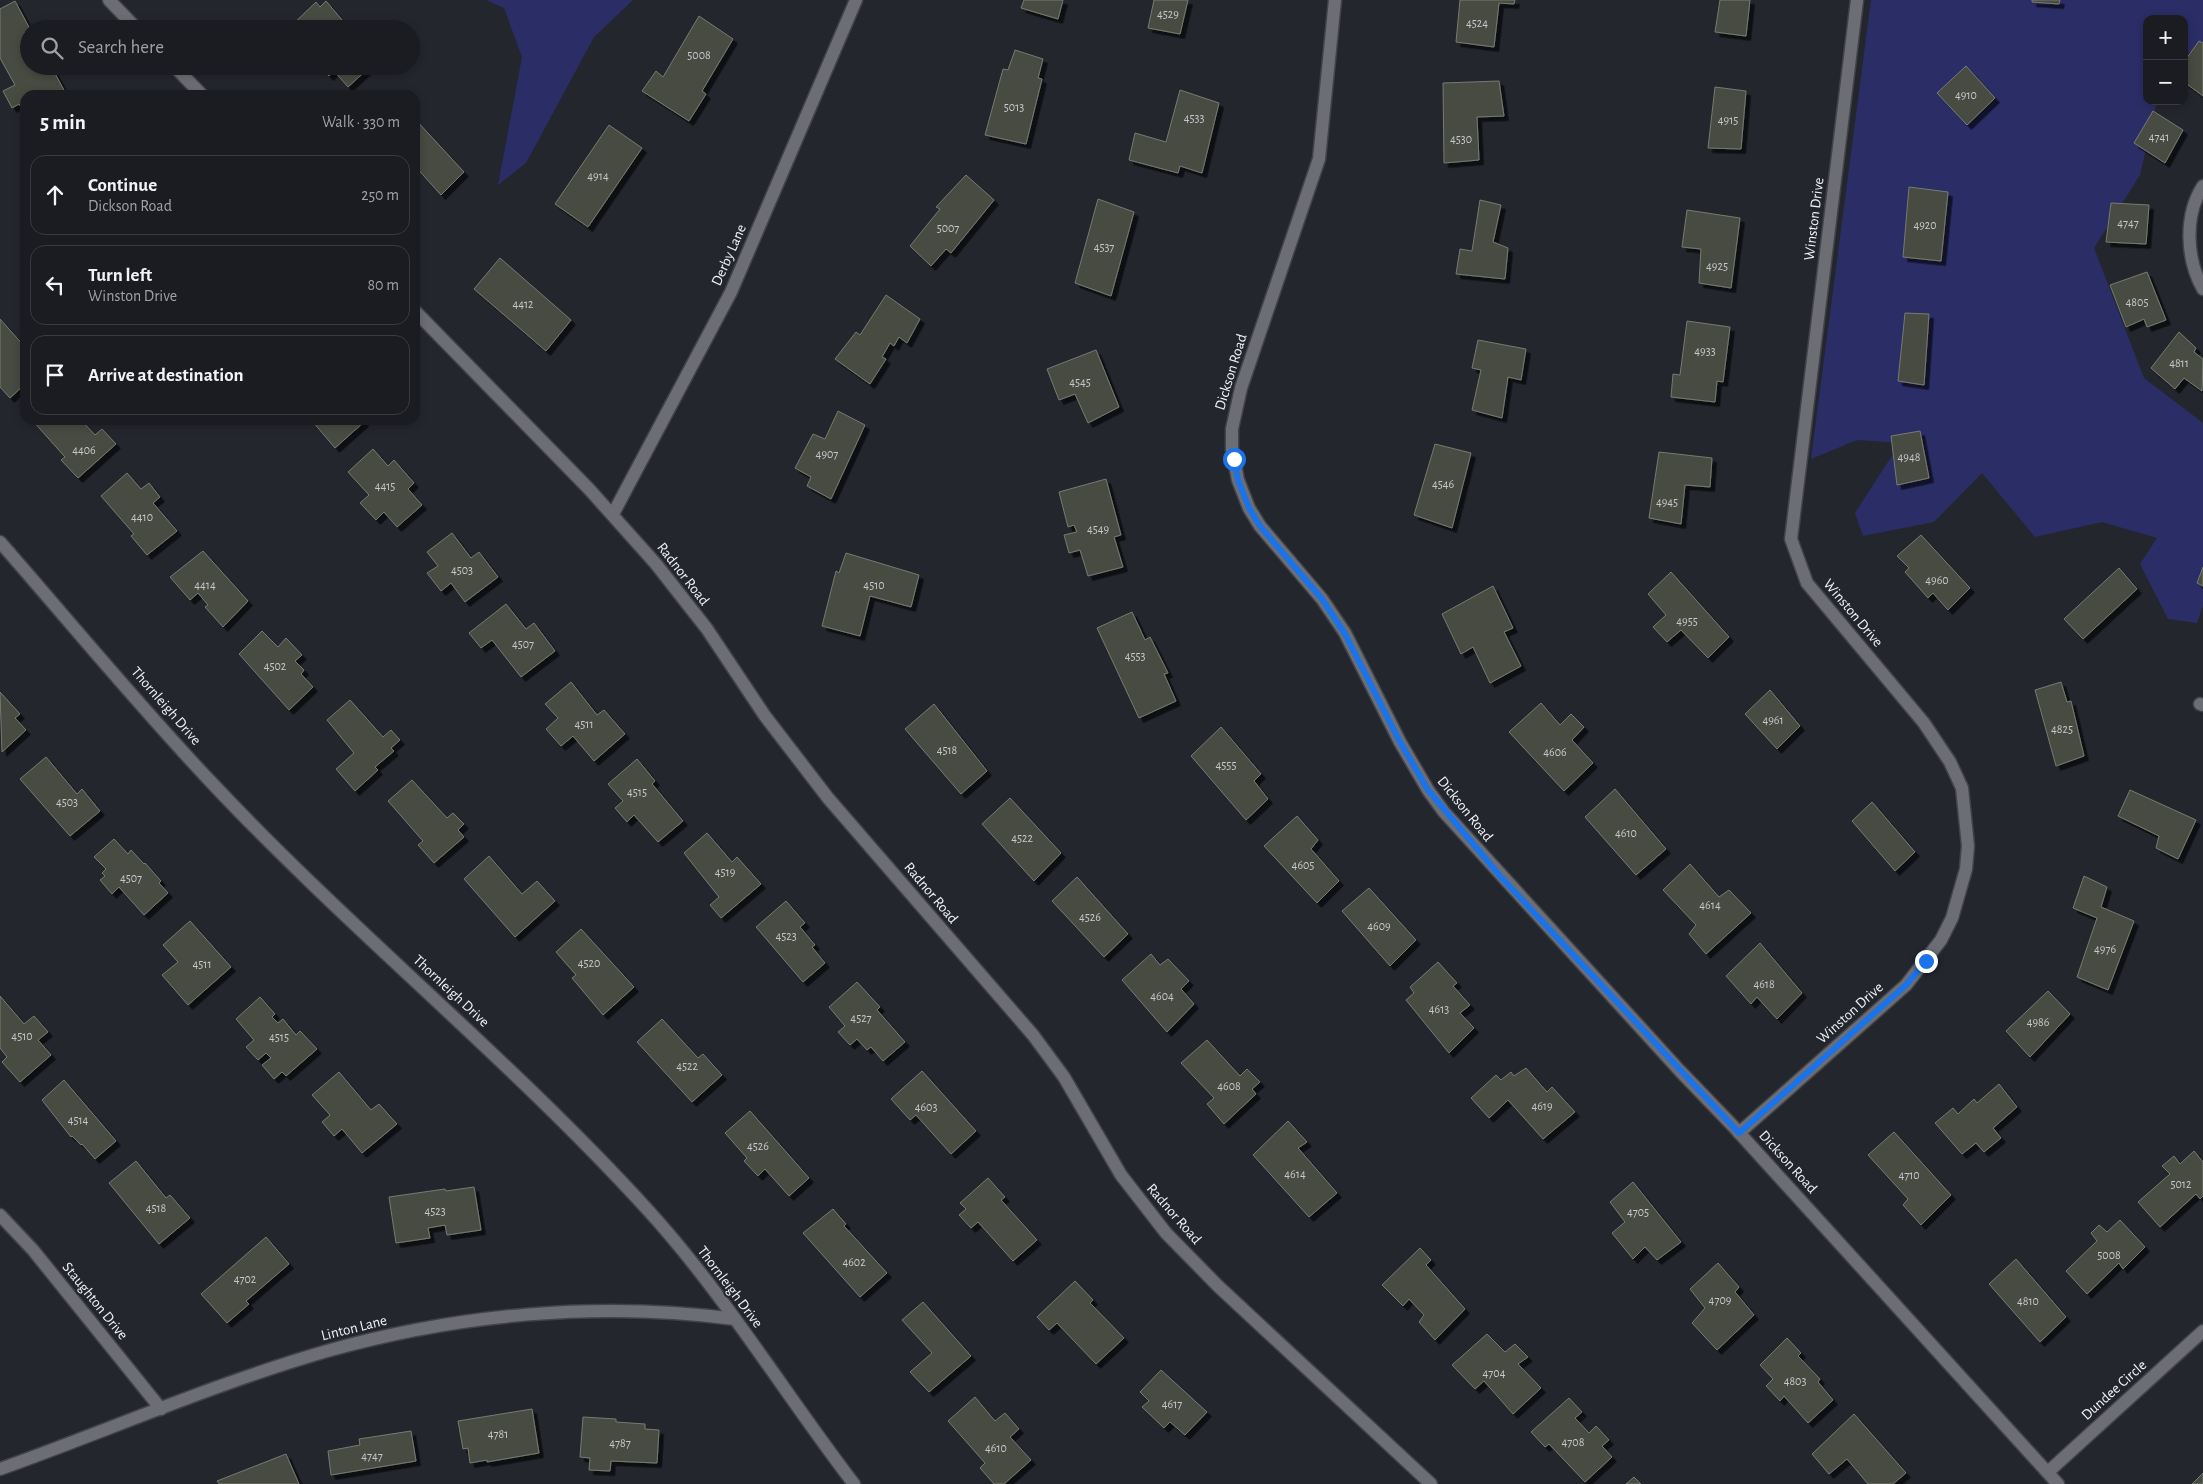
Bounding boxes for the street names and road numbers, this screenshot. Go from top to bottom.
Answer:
street label: Winston Drive [1801,177,1827,261]
street label: Derby Lane [709,222,749,288]
street label: Dickson Road [1212,332,1250,412]
street label: Radnor Road [654,540,712,608]
street label: Winston Drive [1820,576,1886,650]
street label: Thornleigh Drive [128,664,204,748]
street label: Dickson Road [1434,774,1496,844]
street label: Radnor Road [901,860,961,927]
street label: Thornleigh Drive [410,952,492,1030]
street label: Winston Drive [1814,979,1886,1047]
street label: Dickson Road [1756,1128,1820,1196]
street label: Radnor Road [1144,1181,1204,1247]
street label: Thornleigh Drive [695,1243,765,1331]
street label: Staughton Drive [59,1259,131,1343]
street label: Linton Lane [320,1313,389,1343]
street label: Dundee Circle [2079,1357,2149,1423]

